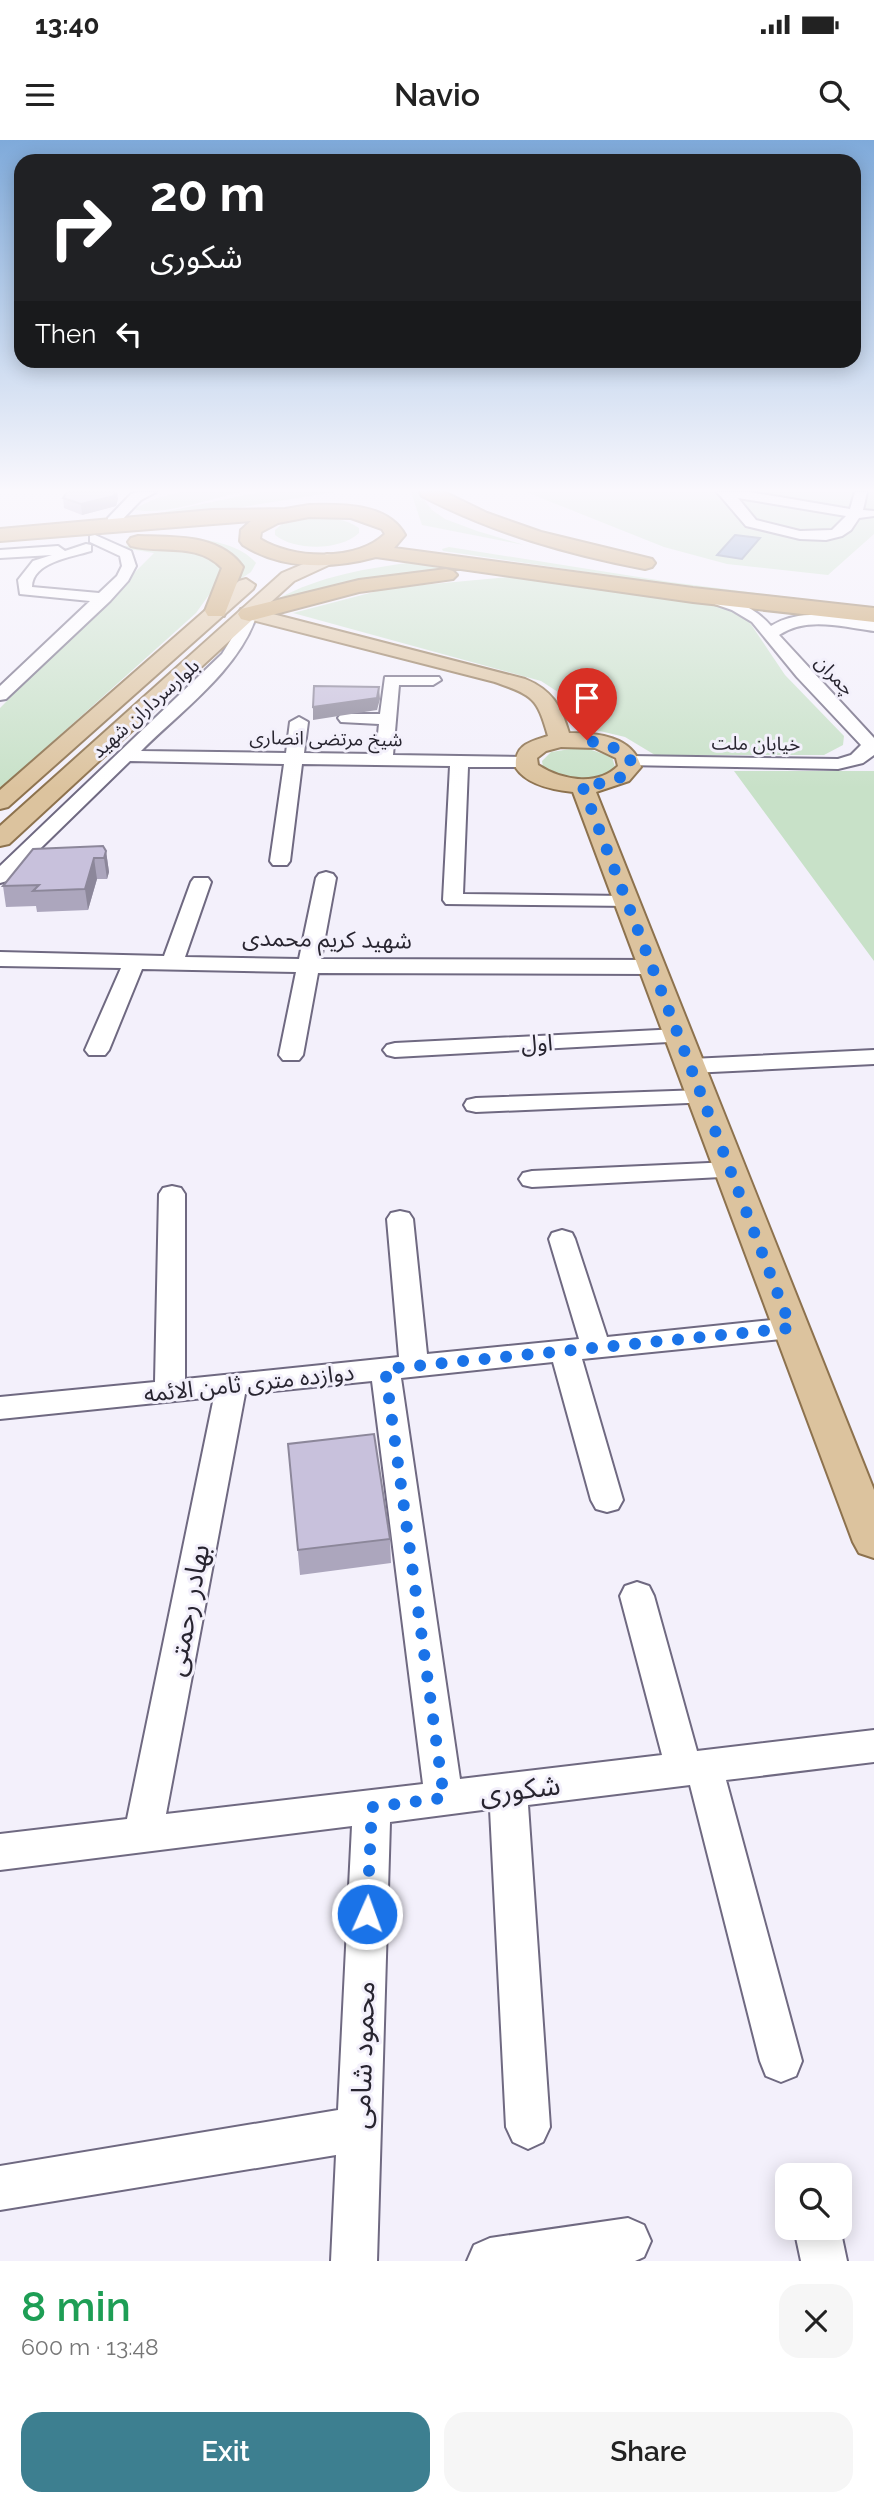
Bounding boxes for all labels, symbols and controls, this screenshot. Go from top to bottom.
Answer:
text: 13:40 [35,10,100,40]
icon: menu [21,76,59,114]
text: Navio [394,76,480,113]
icon: search [815,76,853,114]
text: 20 m [150,165,265,222]
icon: right [35,182,126,273]
text: شکوری [150,238,243,275]
icon: left [110,315,148,353]
text: Then [35,319,96,349]
street label: چمران [809,651,859,701]
street label: بلوارسرداران شهید [87,654,204,763]
pin [557,668,617,740]
icon: arrive [568,679,606,717]
street label: شیخ مرتضی انصاری [249,726,403,754]
street label: خیابان ملت [711,731,801,755]
street label: شهید کریم محمدی [242,924,412,957]
street label: اول [520,1028,554,1058]
street label: دوازده متری ثامن الائمه [142,1358,356,1408]
street label: بهادر رحمتی [159,1541,216,1679]
street label: شکوری [478,1768,562,1811]
position arrow [330,1877,404,1951]
street label: محمود شامی [343,1981,382,2129]
map controls [775,2163,852,2240]
button: search [775,2163,852,2240]
text: 8 min [21,2282,131,2331]
button: close [779,2284,853,2358]
text: 600 m · 13:48 [21,2333,159,2360]
button: Exit [21,2412,430,2492]
button: Share [444,2412,853,2492]

